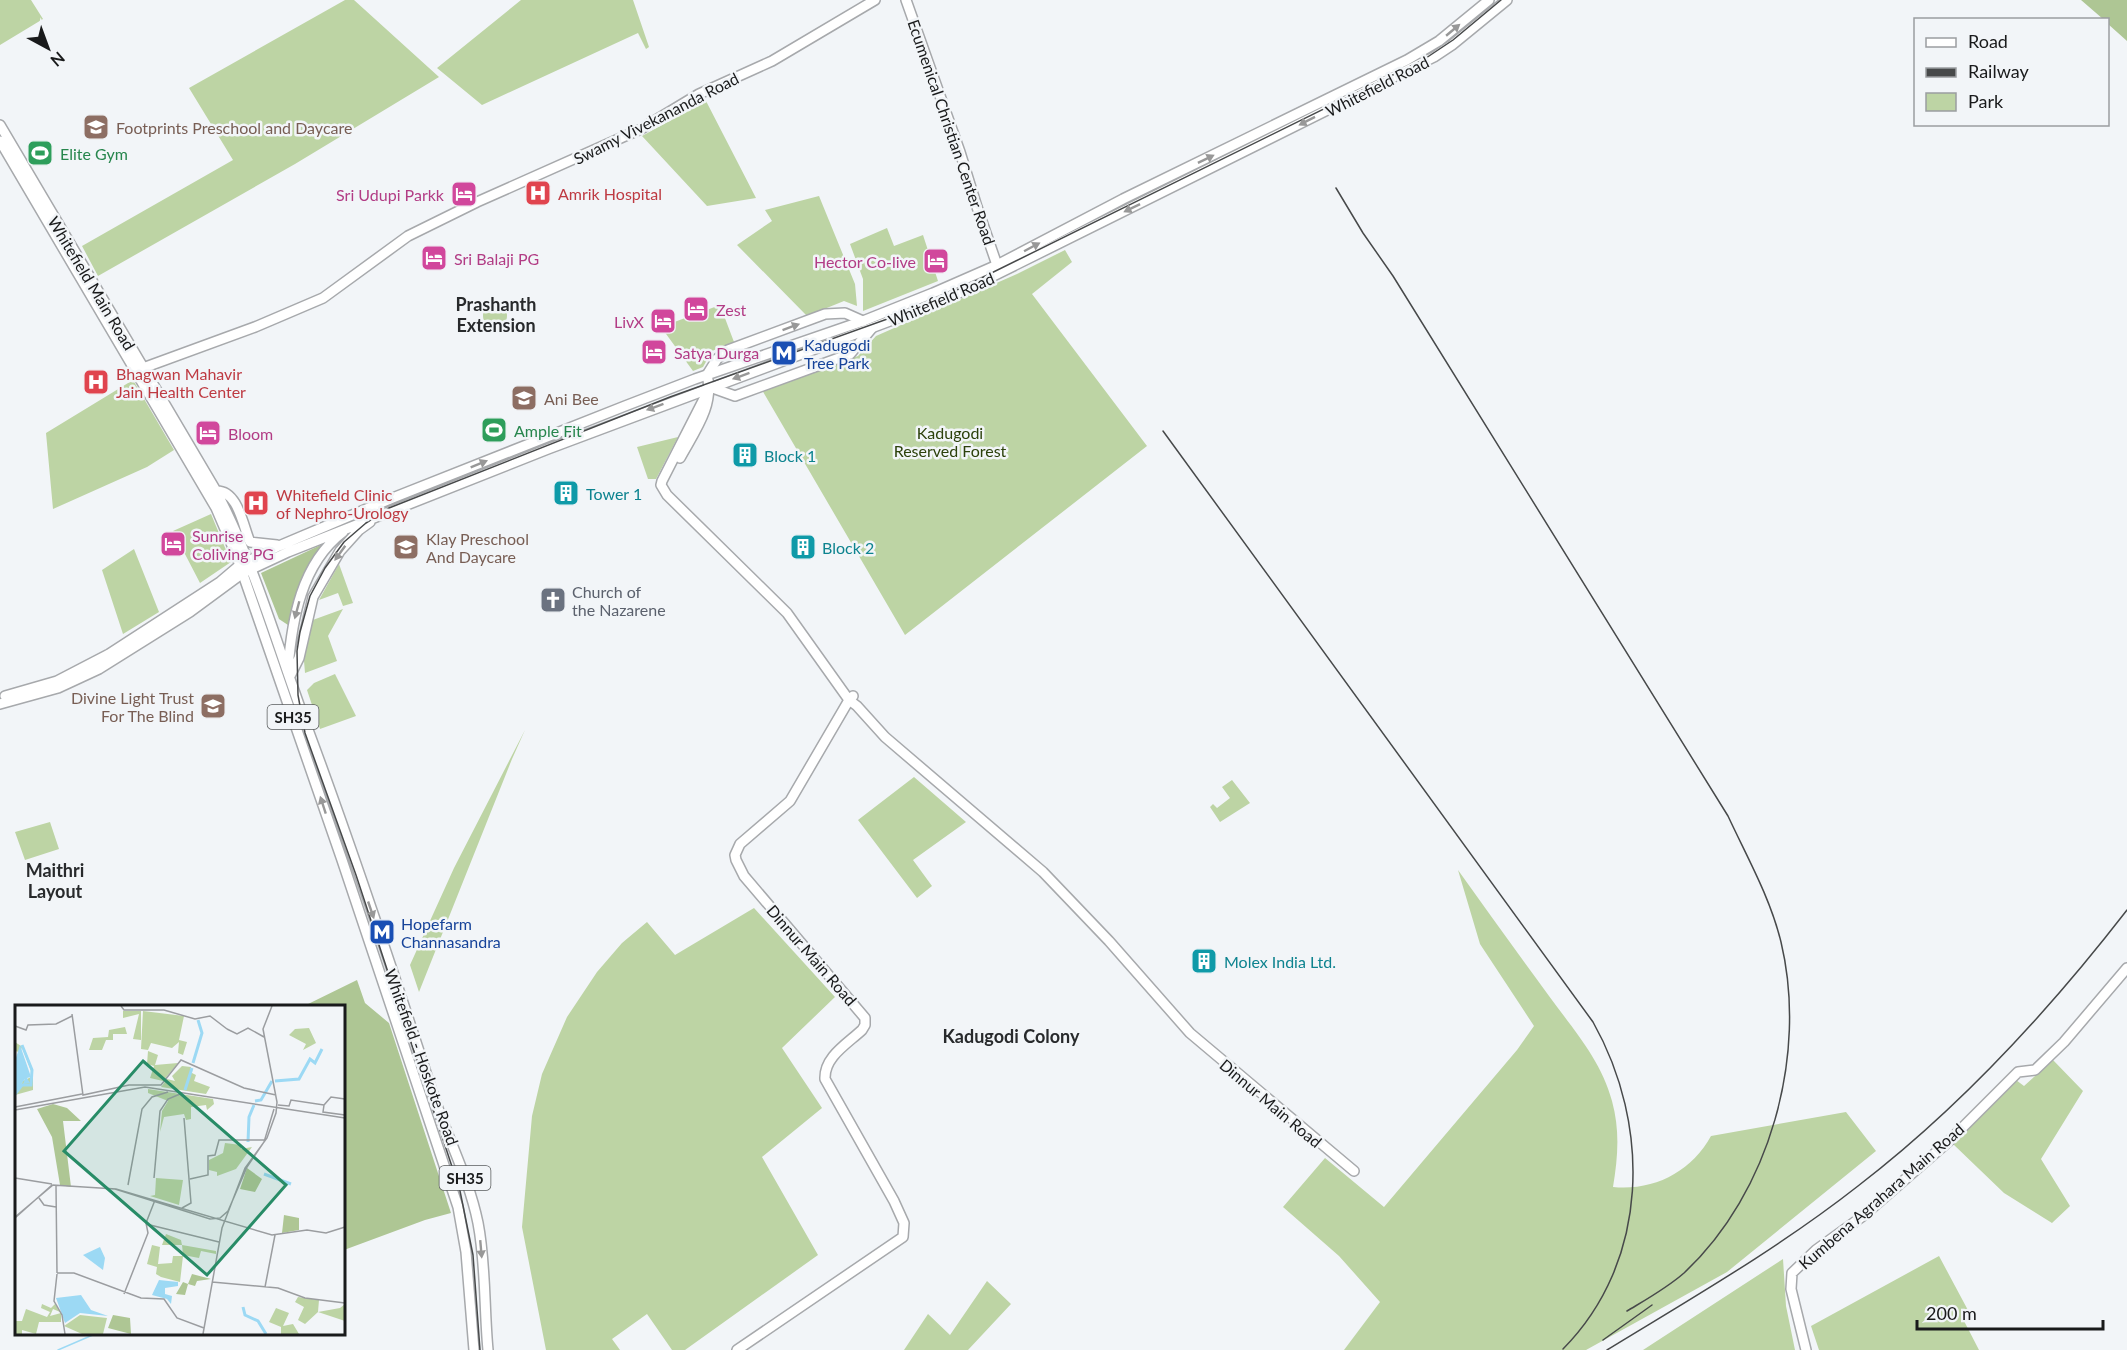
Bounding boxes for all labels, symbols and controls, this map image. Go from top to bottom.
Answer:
street label: Ecumenical Christian Center Road [904,17,1000,247]
north arrow [18,18,78,78]
legend [1914,18,2109,126]
one-way arrow [1445,24,1461,37]
text: Road [1968,30,2008,52]
text: N [47,48,69,71]
street label: Whitefield Road [1322,52,1432,120]
text: Railway [1968,60,2029,82]
street label: Swamy Vivekananda Road [570,68,742,168]
text: Park [1968,90,2004,112]
school or university icon: Footprints Preschool and Daycare [81,112,111,142]
one-way arrow [1298,116,1315,126]
place label: Footprints Preschool and Daycare [116,118,352,137]
sports icon: Elite Gym [25,138,55,168]
place label: Elite Gym [60,144,128,163]
one-way arrow [1197,154,1214,163]
hospital icon: Amrik Hospital [523,178,553,208]
hotel icon: Sri Udupi Parkk [449,179,479,209]
place label: Amrik Hospital [558,184,662,203]
place label: Sri Udupi Parkk [336,185,445,204]
one-way arrow [1124,203,1141,213]
street label: Whitefield Main Road [45,213,139,353]
one-way arrow [1023,242,1041,252]
hotel icon: Sri Balaji PG [419,243,449,273]
hotel icon: Hector Co-live [921,246,951,276]
place label: Sri Balaji PG [454,249,539,268]
place label: Hector Co-live [814,252,916,271]
street label: Whitefield Road [885,268,997,330]
district label: Prashanth Extension [456,293,536,336]
hotel icon: Zest [681,294,711,324]
place label: Zest [716,300,747,319]
hotel icon: LivX [648,306,678,336]
place label: LivX [614,312,645,331]
one-way arrow [782,321,800,331]
place label: Kadugodi Tree Park [804,335,870,372]
hotel icon: Satya Durga [639,337,669,367]
metro station icon: Kadugodi Tree Park [769,338,799,368]
place label: Satya Durga [674,343,759,362]
place label: Bhagwan Mahavir Jain Health Center [116,364,246,401]
hospital icon: Bhagwan Mahavir Jain Health Center [81,367,111,397]
one-way arrow [732,371,750,381]
school or university icon: Ani Bee [509,383,539,413]
place label: Ani Bee [544,389,599,408]
one-way arrow [646,403,664,413]
sports icon: Ample Fit [479,415,509,445]
hotel icon: Bloom [193,418,223,448]
place label: Ample Fit [514,421,582,440]
park label: Kadugodi Reserved Forest [894,423,1007,460]
place label: Bloom [228,424,273,443]
building icon: Block 1 [730,440,760,470]
place label: Block 1 [764,446,816,465]
one-way arrow [470,459,488,469]
building icon: Tower 1 [551,478,581,508]
place label: Tower 1 [586,484,642,503]
place label: Whitefield Clinic of Nephro-Urology [276,485,409,522]
hospital icon: Whitefield Clinic of Nephro-Urology [241,488,271,518]
place label: Sunrise Coliving PG [192,526,274,563]
hotel icon: Sunrise Coliving PG [158,529,188,559]
place label: Klay Preschool And Daycare [426,529,529,566]
school or university icon: Klay Preschool And Daycare [391,532,421,562]
building icon: Block 2 [788,532,818,562]
place label: Block 2 [822,538,874,557]
one-way arrow [334,546,346,561]
place label: Church of the Nazarene [572,582,666,619]
church icon: Church of the Nazarene [538,585,568,615]
one-way arrow [291,601,301,619]
place label: Divine Light Trust For The Blind [71,688,194,725]
school or university icon: Divine Light Trust For The Blind [198,691,228,721]
road number: SH35 [268,705,318,729]
one-way arrow [318,796,327,814]
district label: Maithri Layout [26,859,84,902]
one-way arrow [366,901,376,919]
street label: Dinnur Main Road [763,901,861,1009]
place label: Hopefarm Channasandra [401,914,501,951]
metro station icon: Hopefarm Channasandra [367,917,397,947]
building icon: Molex India Ltd. [1189,946,1219,976]
place label: Molex India Ltd. [1224,952,1336,971]
street label: Whitefield - Hoskote Road [381,966,463,1148]
inset map [15,1005,345,1335]
district label: Kadugodi Colony [943,1025,1080,1047]
street label: Dinnur Main Road [1216,1055,1326,1151]
street label: Kumbena Agrahara Main Road [1795,1119,1967,1273]
road number: SH35 [440,1166,490,1190]
one-way arrow [476,1239,486,1258]
scale bar [1917,1293,2103,1331]
text: 200 m [1926,1302,1977,1324]

